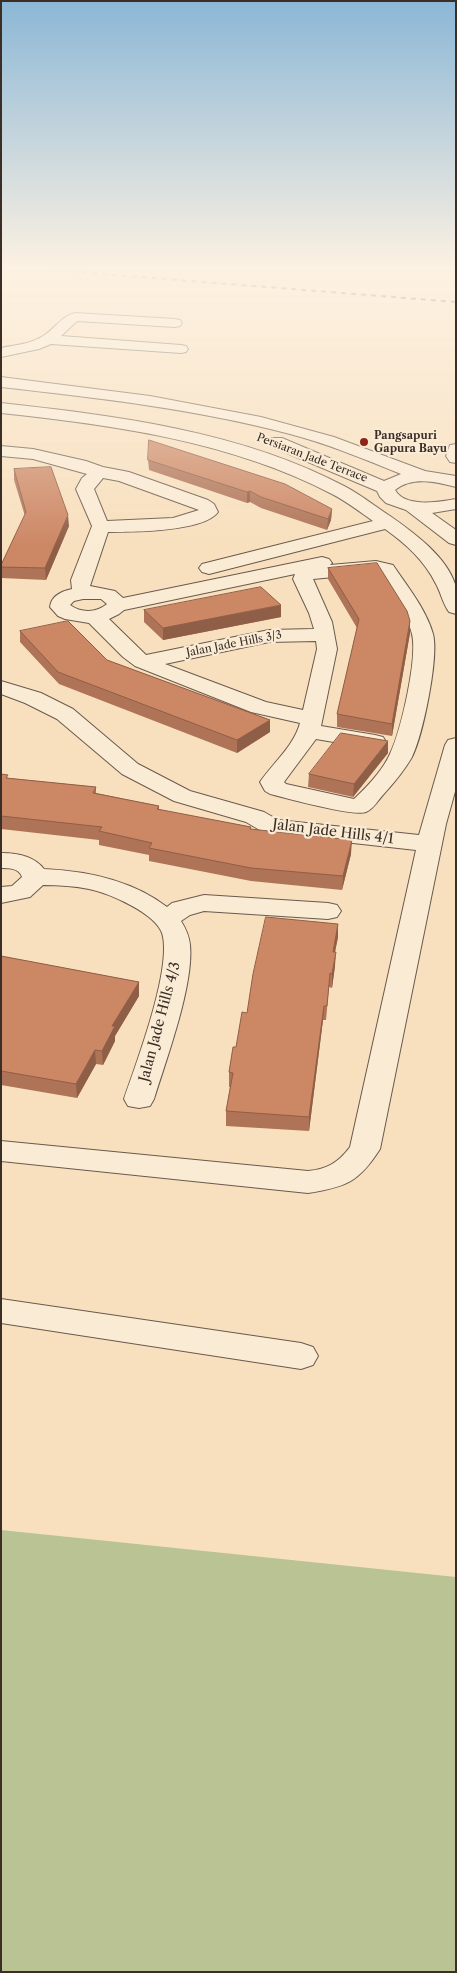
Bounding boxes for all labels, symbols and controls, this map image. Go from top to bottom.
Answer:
place label: Pangsapuri Gapura Bayu [374,429,447,455]
street label: Persiaran Jade Terrace [255,431,369,485]
marker: Pangsapuri Gapura Bayu [358,436,370,448]
street label: Jalan Jade Hills 3/3 [185,628,283,660]
street label: Jalan Jade Hills 4/1 [271,816,395,848]
street label: Jalan Jade Hills 4/3 [136,960,184,1084]

